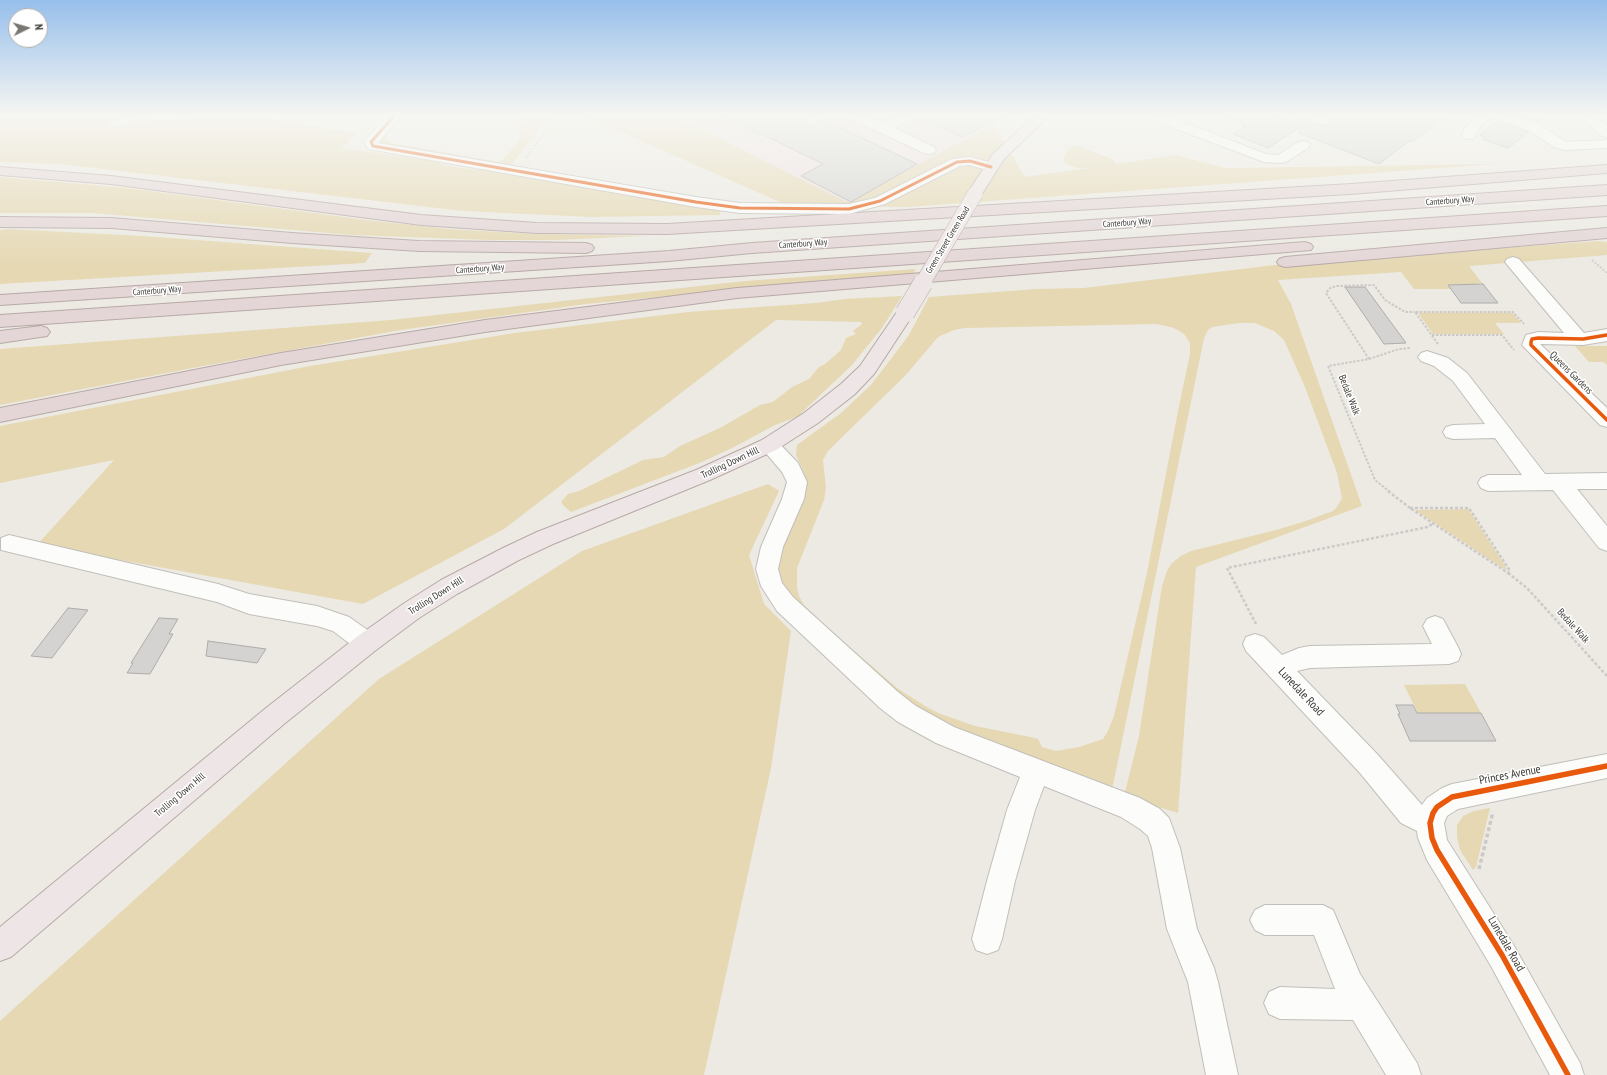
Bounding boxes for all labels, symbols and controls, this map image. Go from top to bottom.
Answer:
north arrow [8,8,48,48]
text: N [32,23,46,31]
street label: Canterbury Way [1425,194,1475,208]
street label: Green Street Green Road [924,205,972,275]
street label: Canterbury Way [1102,216,1152,230]
street label: Canterbury Way [778,237,828,251]
street label: Canterbury Way [455,262,505,276]
street label: Canterbury Way [132,284,182,298]
street label: Queens Gardens [1547,349,1595,397]
street label: Bedale Walk [1336,373,1362,417]
street label: Trolling Down Hill [699,444,761,482]
street label: Trolling Down Hill [406,574,466,618]
street label: Bedale Walk [1554,606,1592,646]
street label: Lunedale Road [1275,665,1327,719]
street label: Princes Avenue [1478,762,1542,788]
street label: Trolling Down Hill [152,770,208,820]
street label: Lunedale Road [1485,914,1527,974]

